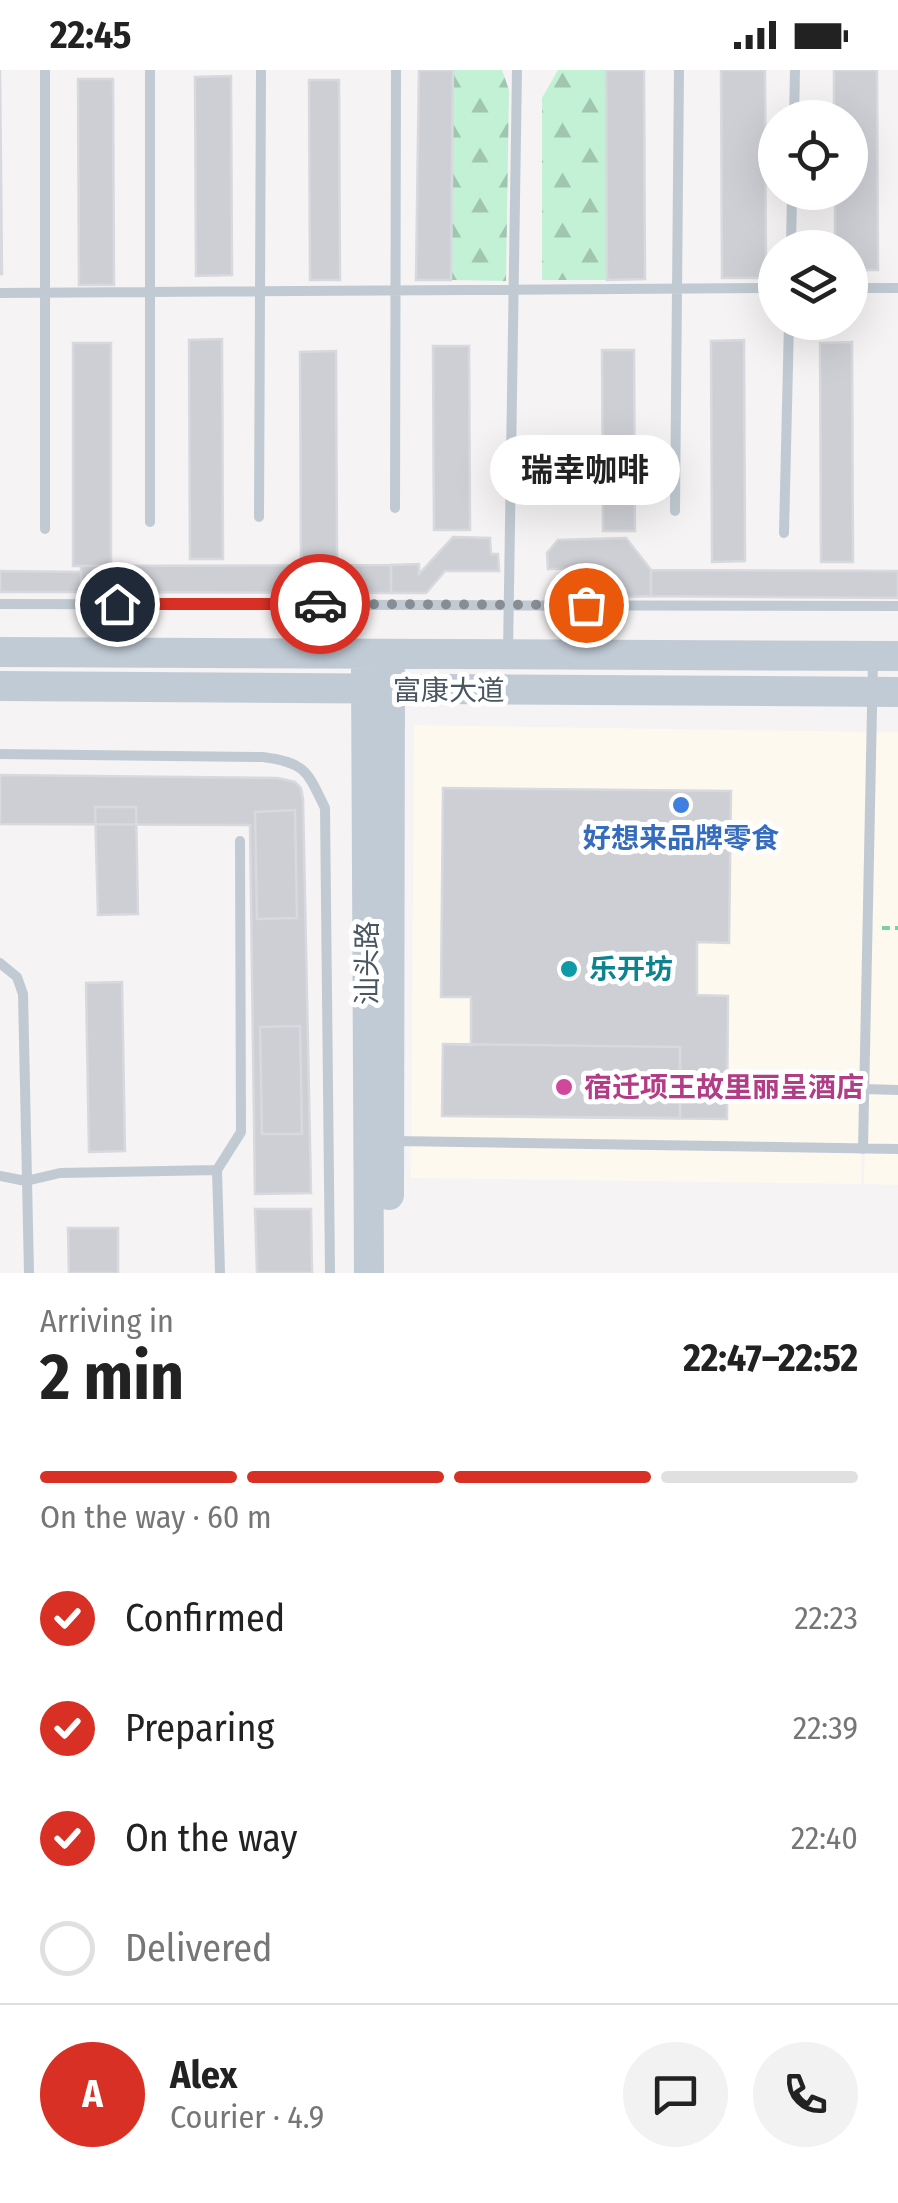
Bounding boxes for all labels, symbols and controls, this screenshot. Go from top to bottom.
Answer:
text: 22:45 [50,12,132,58]
map controls [758,100,868,340]
button: locate [758,100,868,210]
button: layers [758,230,868,340]
callout: 瑞幸咖啡 [491,435,681,505]
text: 瑞幸咖啡 [521,451,649,489]
courier [270,554,370,654]
pin [75,562,160,647]
pin [544,563,629,648]
icon: home [90,577,145,632]
icon: car [293,577,348,632]
icon: bag [559,578,614,633]
street label: 富康大道 [393,674,505,707]
marker: 好想来品牌零食 [670,794,692,816]
place label: 好想来品牌零食 [583,822,779,855]
street label: 汕头路 [351,921,384,1005]
place label: 乐开坊 [589,953,673,986]
marker: 乐开坊 [558,958,580,980]
place label: 宿迁项王故里丽呈酒店 [584,1071,864,1104]
marker: 宿迁项王故里丽呈酒店 [553,1076,575,1098]
text: Arriving in [40,1302,174,1340]
text: 22:47–22:52 [683,1335,858,1381]
text: 2 min [40,1338,184,1416]
text: On the way · 60 m [40,1498,272,1536]
icon: check [40,1591,95,1646]
text: Confirmed [125,1595,285,1641]
text: 22:23 [795,1599,858,1637]
icon: check [40,1701,95,1756]
text: Preparing [125,1705,274,1751]
text: 22:39 [793,1709,858,1747]
icon: check [40,1811,95,1866]
text: On the way [125,1815,297,1861]
text: 22:40 [791,1819,858,1857]
text: Delivered [125,1925,272,1971]
button: chat [623,2042,728,2147]
button: phone [753,2042,858,2147]
text: Alex [170,2052,237,2098]
text: A [82,2071,103,2117]
text: Courier · 4.9 [170,2098,324,2136]

